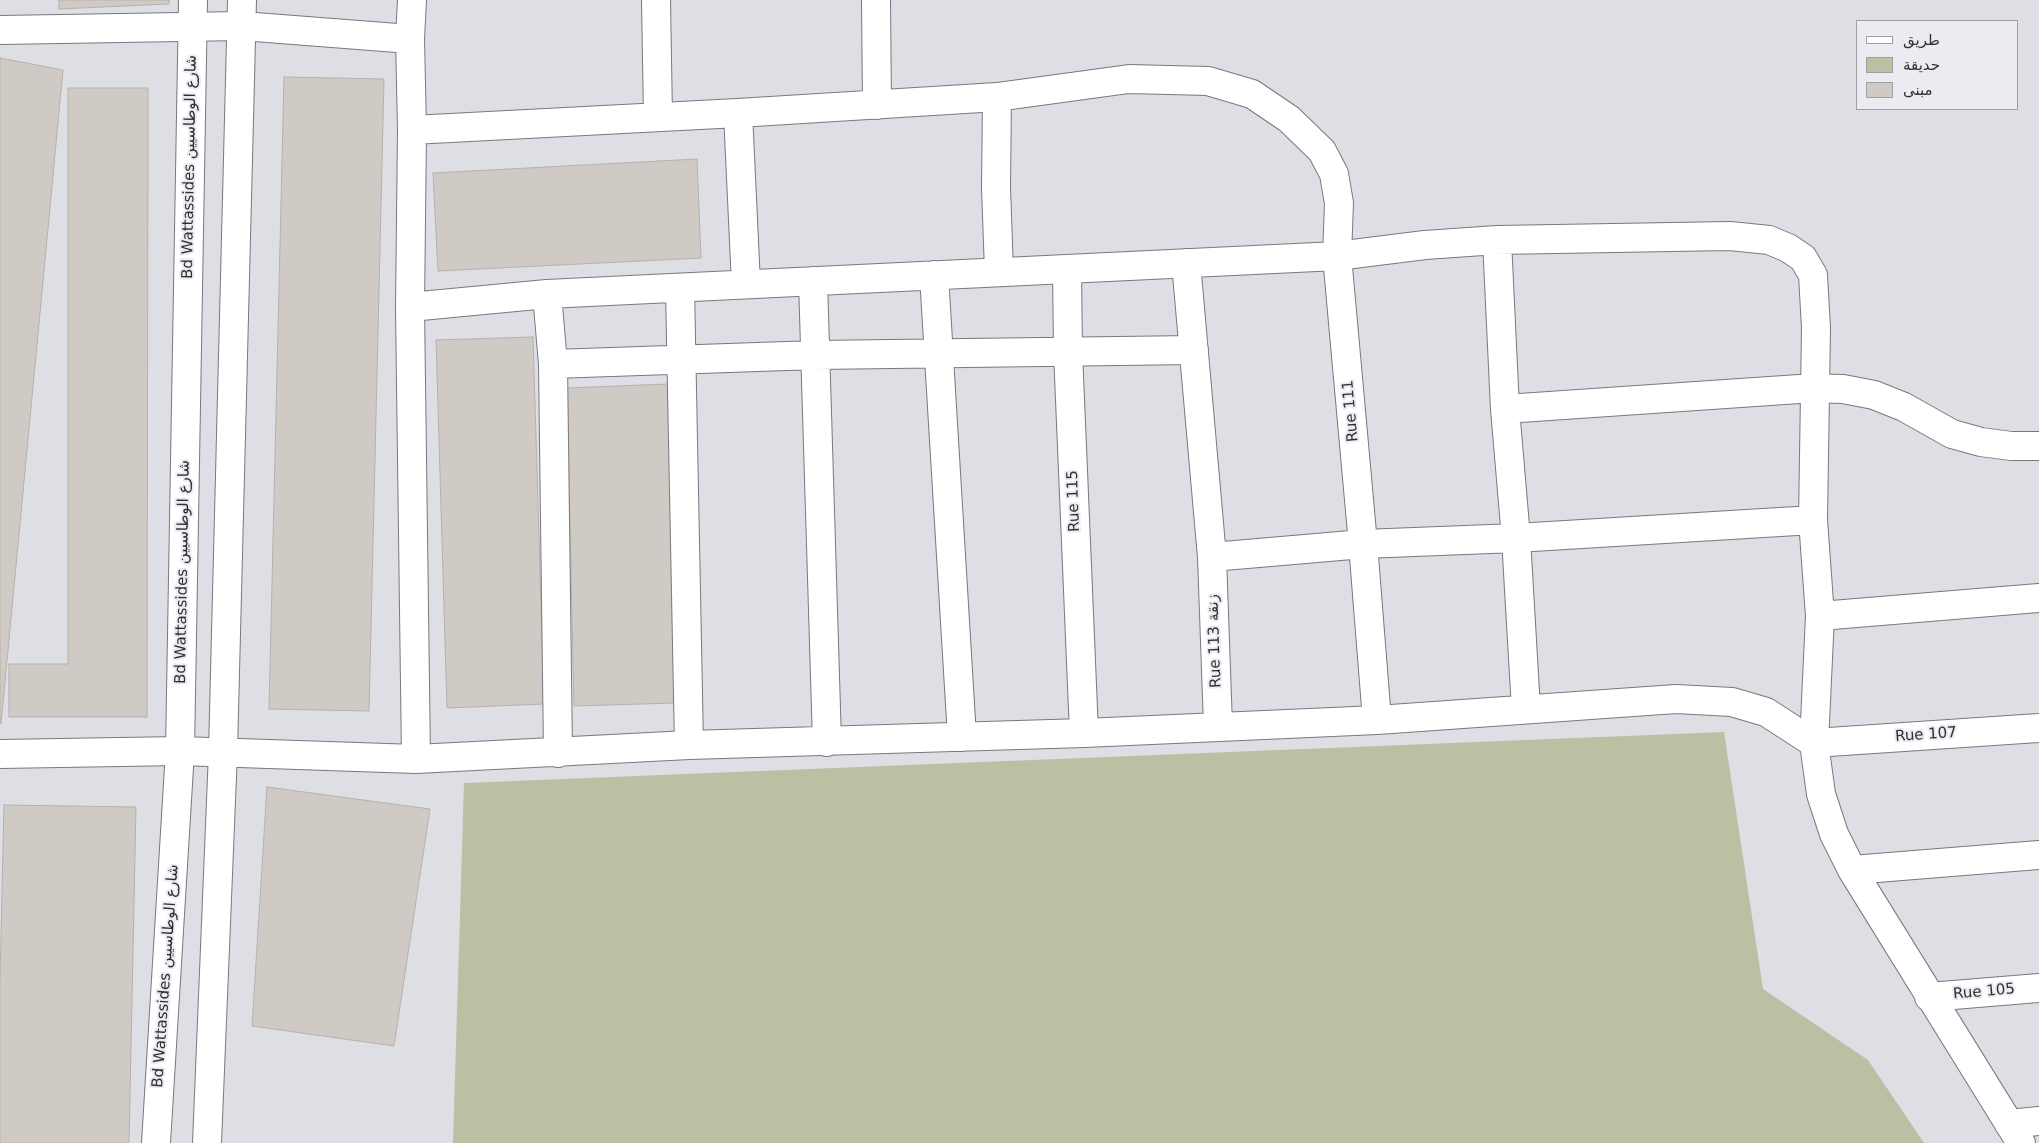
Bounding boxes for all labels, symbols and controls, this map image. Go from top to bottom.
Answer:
legend [1856,20,2019,110]
text: طريق [1903,31,1940,49]
street label: Bd Wattassides شارع الوطاسيين [179,55,201,279]
text: حديقة [1903,56,1940,74]
text: مبنى [1903,81,1933,99]
street label: Rue 111 [1339,379,1363,443]
street label: Bd Wattassides شارع الوطاسيين [172,460,194,684]
street label: Rue 115 [1064,470,1084,532]
street label: Rue 113 زنقة [1204,594,1226,688]
street label: Rue 107 [1895,724,1957,746]
street label: Bd Wattassides شارع الوطاسيين [149,864,183,1088]
street label: Rue 105 [1952,980,2016,1004]

